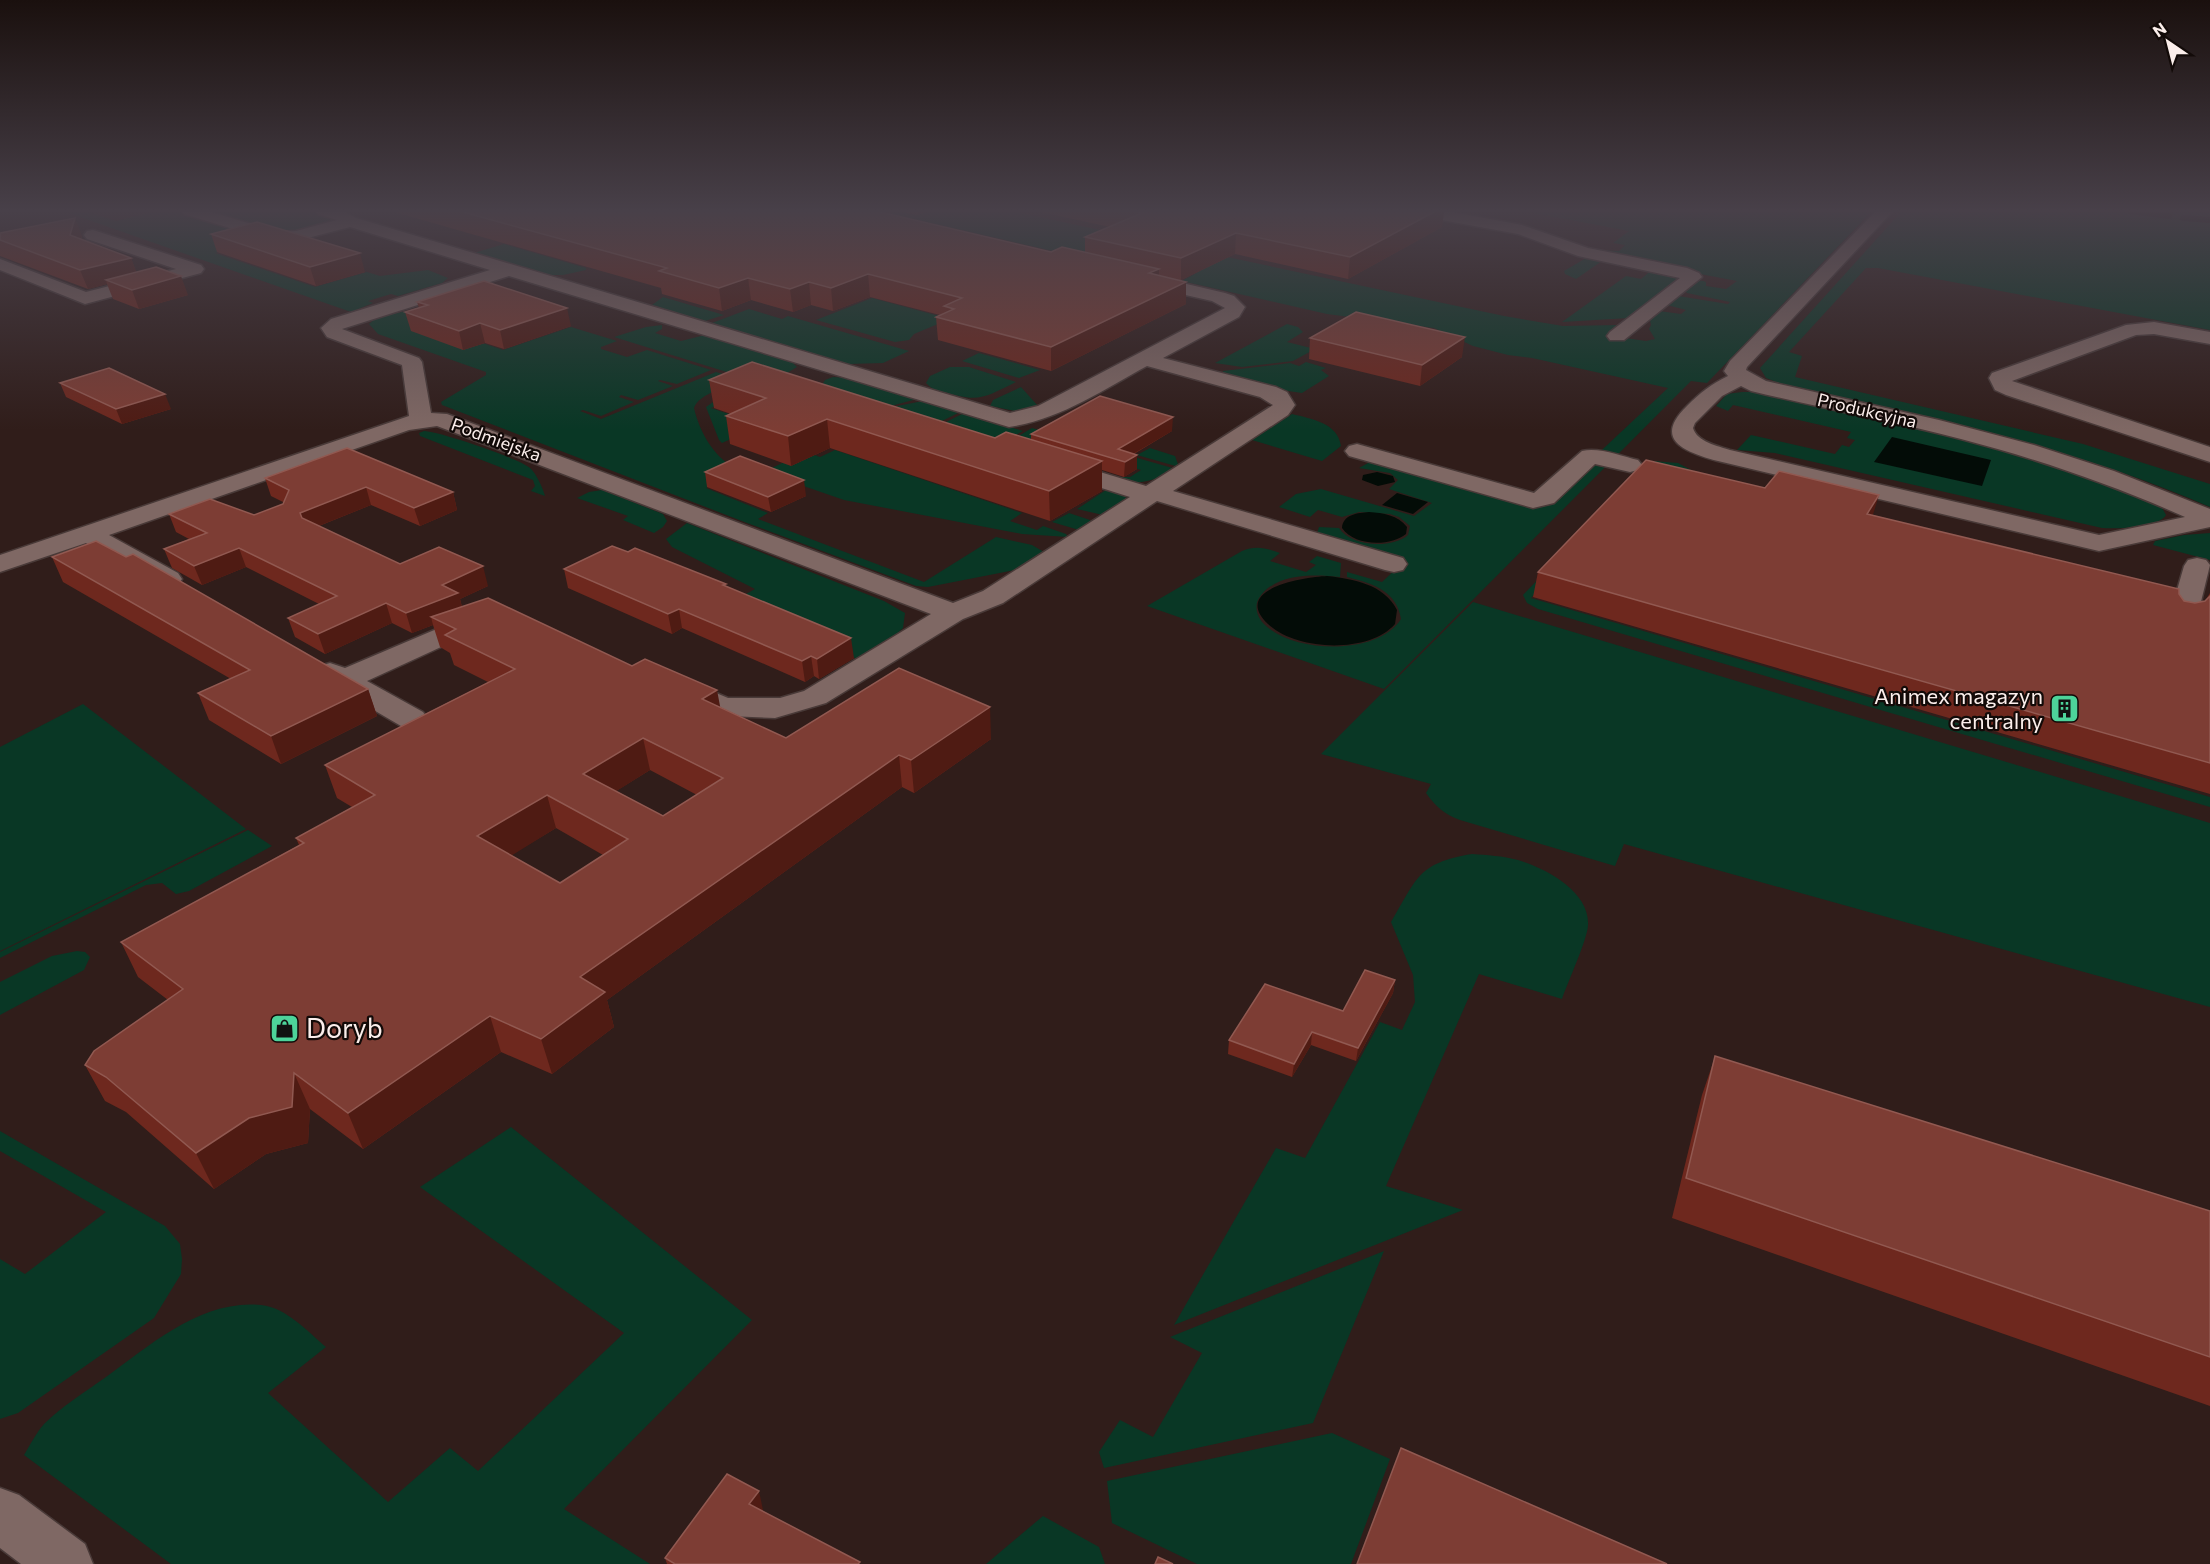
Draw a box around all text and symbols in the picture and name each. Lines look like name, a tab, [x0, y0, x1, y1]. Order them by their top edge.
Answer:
north arrow	[2138, 12, 2198, 72]
text: N	[2149, 18, 2169, 41]
street label: Produkcyjna	[1815, 388, 1919, 432]
street label: Podmiejska	[448, 413, 544, 465]
place label: Animex magazyn centralny	[1874, 682, 2043, 734]
building icon: Animex magazyn centralny	[2048, 693, 2080, 725]
place label: Doryb	[306, 1011, 383, 1044]
shop icon: Doryb	[269, 1013, 301, 1045]

